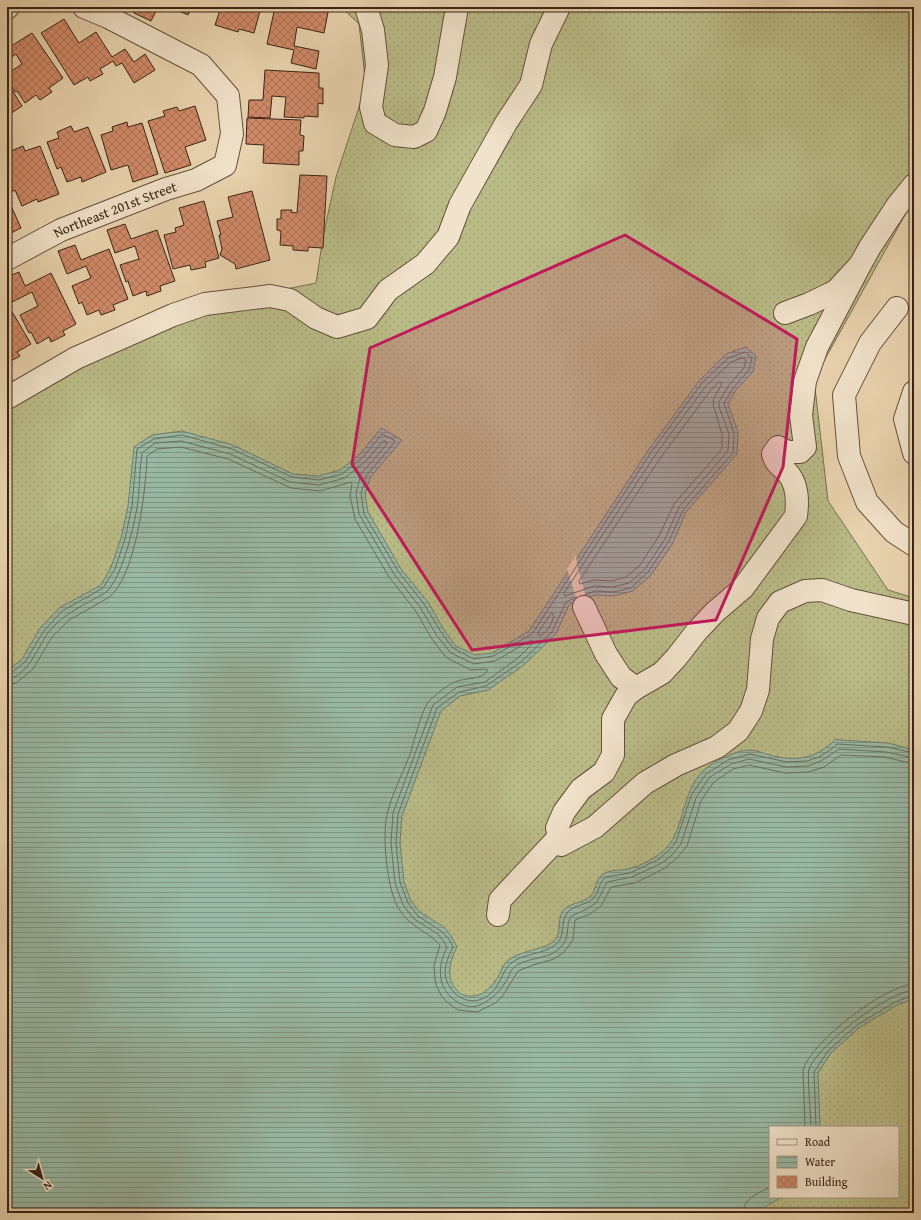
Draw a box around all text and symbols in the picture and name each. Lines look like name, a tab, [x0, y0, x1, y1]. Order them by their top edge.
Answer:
street label: Northeast 201st Street	[49, 176, 179, 243]
legend	[769, 1126, 899, 1198]
text: Road	[805, 1133, 831, 1150]
text: Water	[805, 1153, 835, 1170]
north arrow	[22, 1158, 62, 1198]
text: Building	[805, 1173, 848, 1190]
text: N	[40, 1177, 56, 1195]

